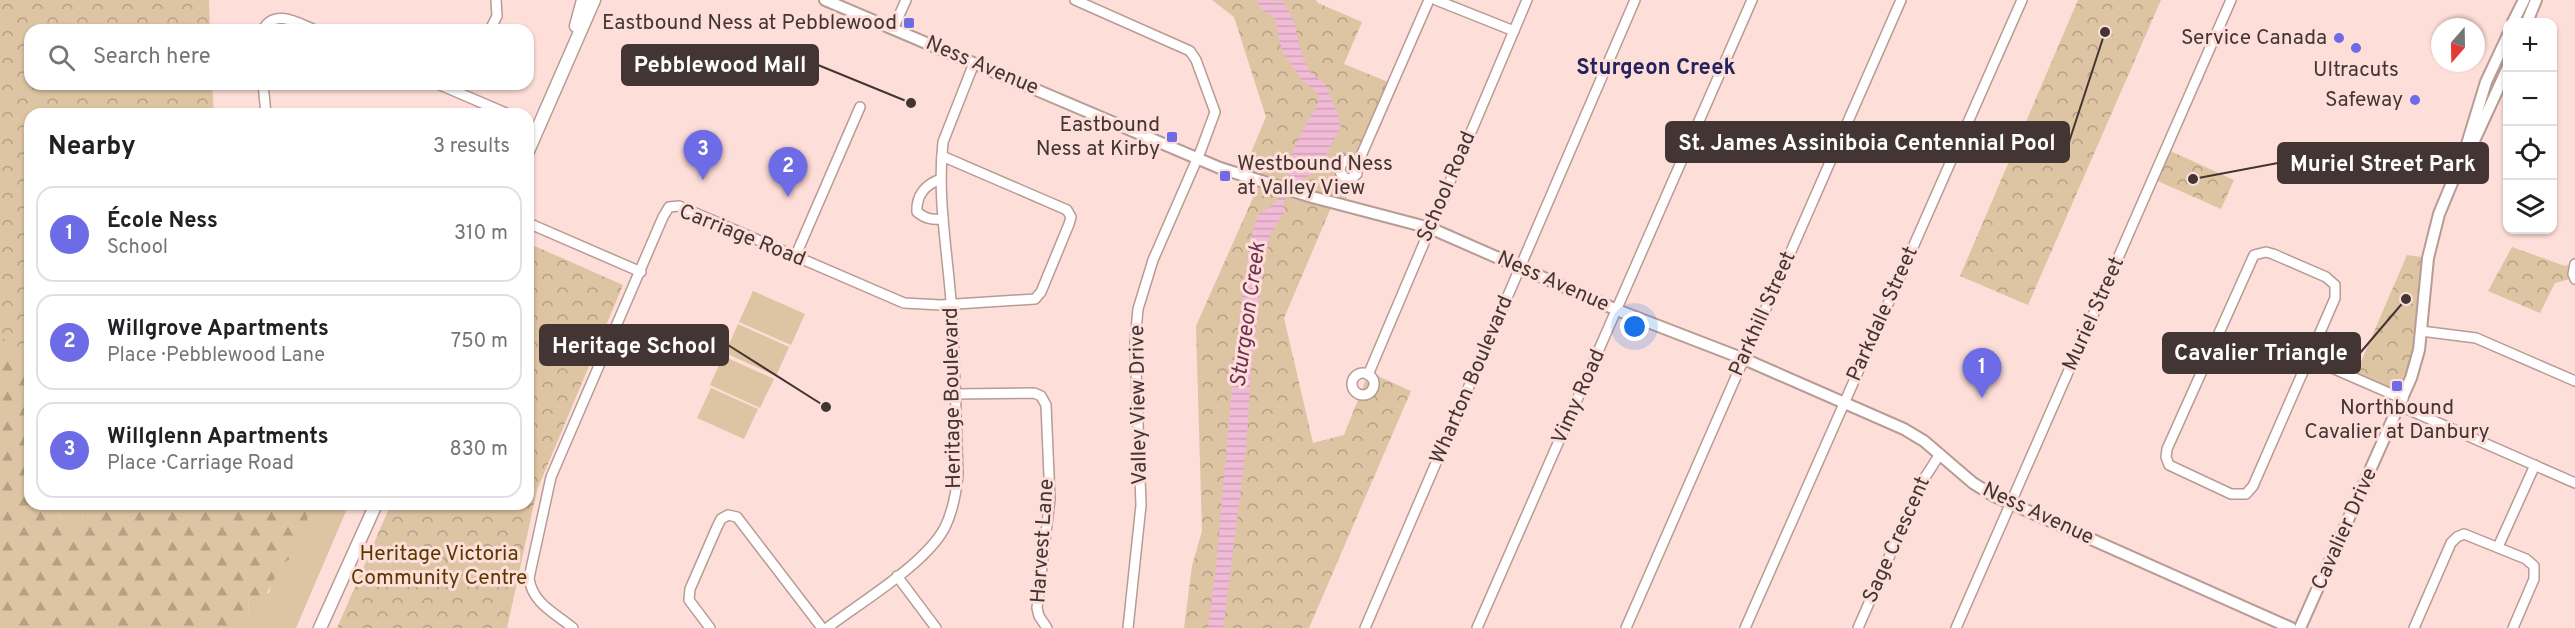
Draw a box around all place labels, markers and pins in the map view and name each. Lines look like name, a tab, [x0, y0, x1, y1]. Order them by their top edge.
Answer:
place label: Eastbound Ness at Pebblewood	[602, 10, 897, 37]
marker: Eastbound Ness at Pebblewood	[902, 16, 916, 30]
place label: Service Canada	[2181, 25, 2327, 52]
marker: Service Canada	[2332, 31, 2346, 45]
marker: Ultracuts	[2349, 41, 2363, 55]
callout: Pebblewood Mall	[622, 45, 818, 85]
place label: Ultracuts	[2313, 57, 2399, 84]
place label: Safeway	[2325, 87, 2403, 114]
marker: Safeway	[2408, 93, 2422, 107]
place label: Eastbound Ness at Kirby	[1036, 112, 1160, 163]
callout: St. James Assiniboia Centennial Pool	[1666, 122, 2069, 162]
pin: 3	[684, 130, 722, 180]
marker: Eastbound Ness at Kirby	[1165, 130, 1179, 144]
callout: Muriel Street Park	[2278, 143, 2488, 183]
pin: 2	[768, 148, 808, 197]
place label: Westbound Ness at Valley View	[1237, 151, 1393, 202]
marker: Westbound Ness at Valley View	[1218, 169, 1232, 183]
callout: Heritage School	[540, 325, 728, 365]
callout: Cavalier Triangle	[2163, 333, 2360, 373]
pin: 1	[1962, 348, 2002, 398]
marker: Northbound Cavalier at Danbury	[2390, 379, 2404, 393]
place label: Northbound Cavalier at Danbury	[2304, 395, 2490, 446]

